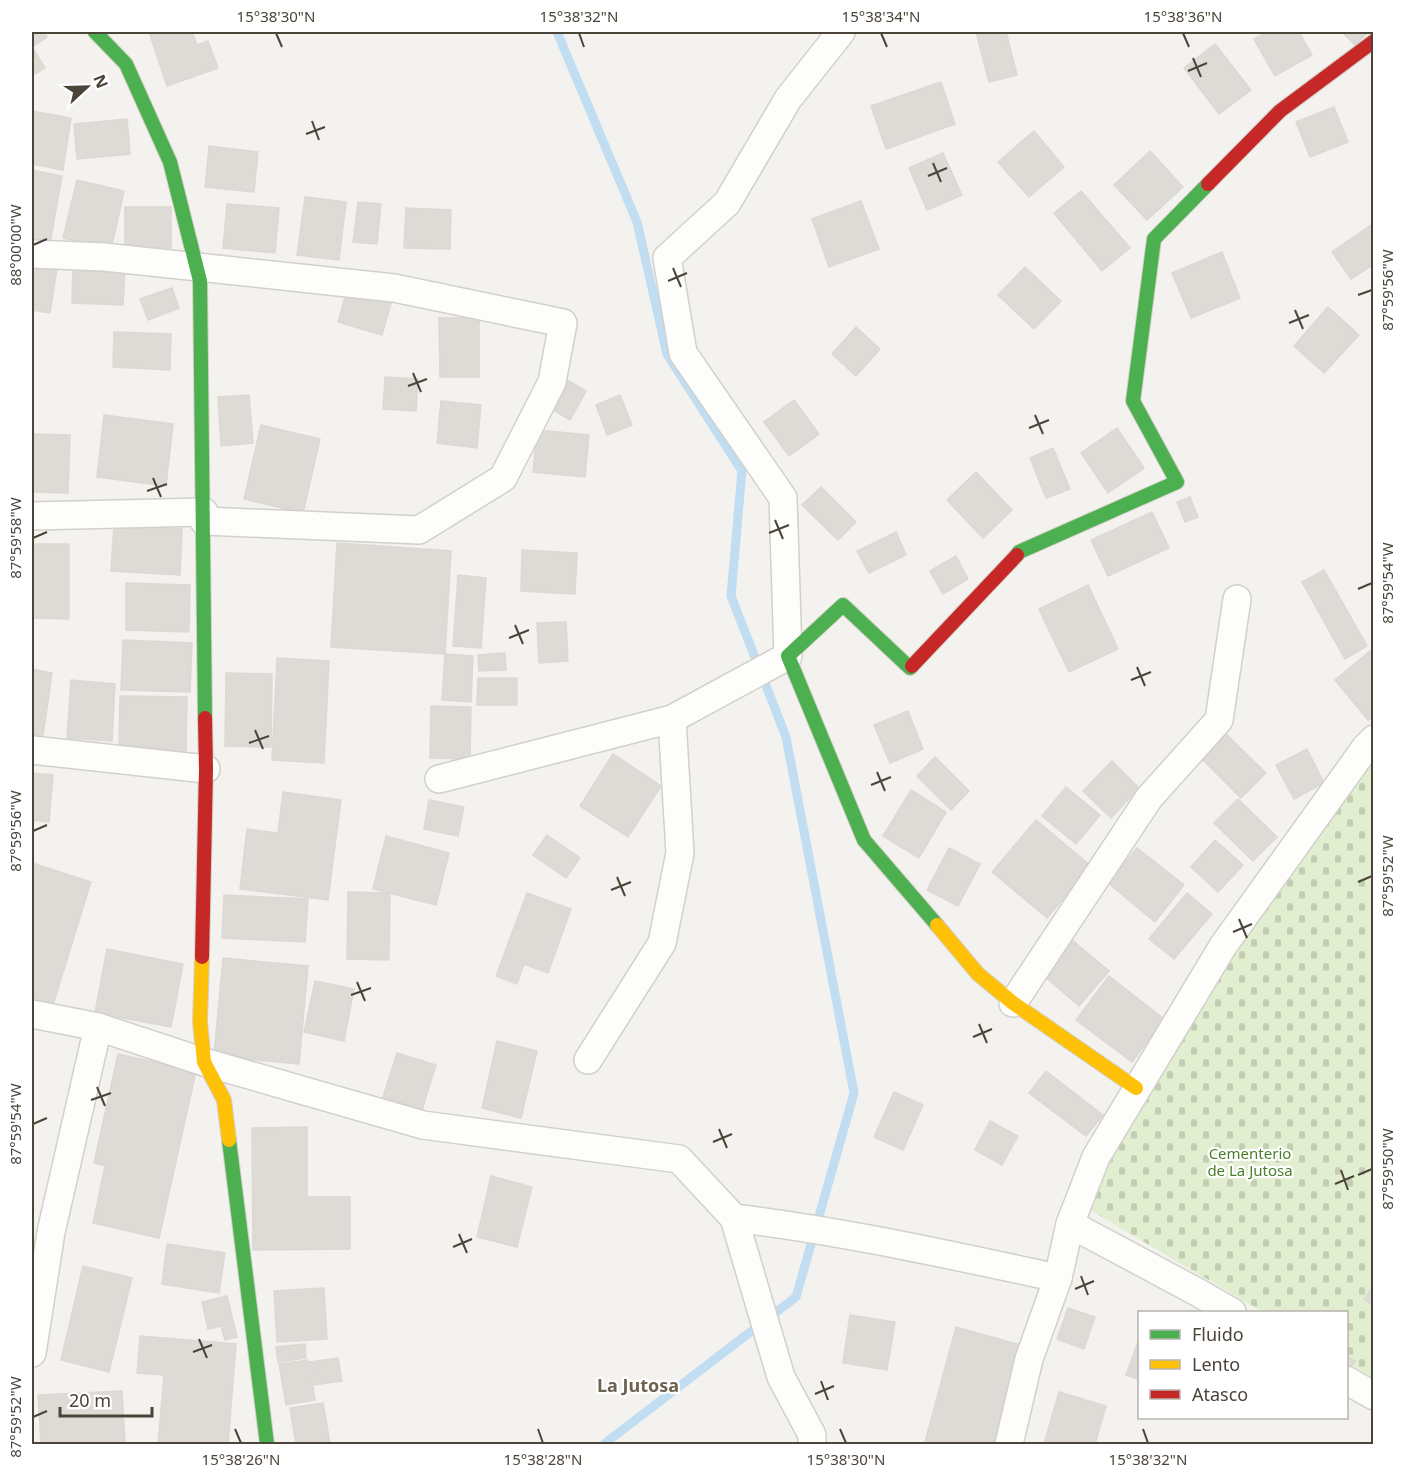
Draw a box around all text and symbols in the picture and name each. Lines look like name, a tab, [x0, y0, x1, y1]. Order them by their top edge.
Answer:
text: 15°38'30"N	[237, 6, 315, 26]
text: 15°38'32"N	[540, 6, 618, 26]
text: 15°38'34"N	[842, 6, 920, 26]
text: 15°38'36"N	[1144, 6, 1222, 26]
north arrow	[57, 57, 117, 117]
text: N	[88, 71, 114, 92]
text: 88°00'00"W	[5, 204, 25, 286]
text: 87°59'56"W	[1377, 249, 1397, 331]
text: 87°59'58"W	[5, 497, 25, 579]
text: 87°59'54"W	[1377, 542, 1397, 624]
text: 87°59'56"W	[5, 790, 25, 872]
text: 87°59'52"W	[1377, 835, 1397, 917]
text: 87°59'54"W	[5, 1083, 25, 1165]
text: 87°59'50"W	[1377, 1128, 1397, 1210]
park label: Cementerio de La Jutosa	[1207, 1143, 1293, 1180]
legend	[1138, 1311, 1348, 1419]
text: Fluido	[1192, 1322, 1244, 1346]
text: Lento	[1192, 1352, 1240, 1376]
district label: La Jutosa	[597, 1373, 679, 1397]
text: 87°59'52"W	[5, 1376, 25, 1458]
scale bar	[60, 1380, 152, 1418]
text: Atasco	[1192, 1382, 1248, 1406]
text: 20 m	[69, 1388, 111, 1412]
text: 15°38'26"N	[202, 1449, 280, 1469]
text: 15°38'28"N	[504, 1449, 582, 1469]
text: 15°38'30"N	[807, 1449, 885, 1469]
text: 15°38'32"N	[1109, 1449, 1187, 1469]

